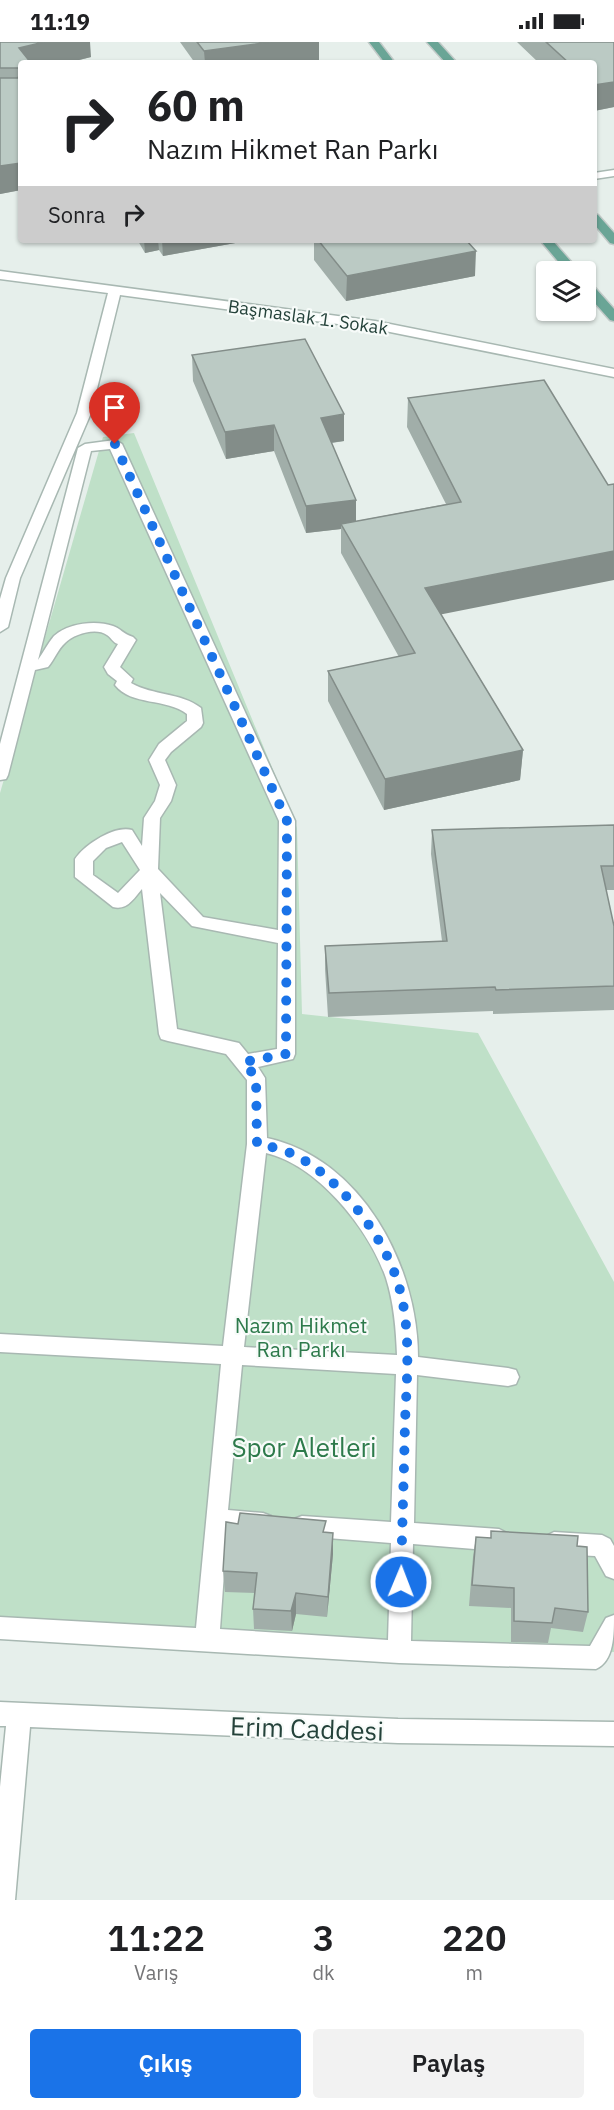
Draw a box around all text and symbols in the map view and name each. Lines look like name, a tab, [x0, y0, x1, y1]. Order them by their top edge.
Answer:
text: 11:19	[30, 7, 90, 36]
text: 60 m	[147, 78, 245, 133]
icon: right	[48, 84, 126, 162]
text: Nazım Hikmet Ran Parkı	[147, 131, 439, 166]
icon: right	[117, 198, 150, 231]
text: Sonra	[48, 200, 105, 229]
map controls	[536, 261, 596, 321]
button: layers	[536, 261, 596, 321]
street label: Başmaslak 1. Sokak	[226, 294, 390, 340]
pin	[89, 382, 140, 444]
icon: arrive	[98, 391, 131, 424]
park label: Nazım Hikmet Ran Parkı	[235, 1311, 367, 1363]
park label: Spor Aletleri	[232, 1430, 376, 1464]
position arrow	[369, 1550, 433, 1614]
street label: Erim Caddesi	[230, 1708, 384, 1748]
text: 11:22	[107, 1914, 205, 1961]
text: 3	[313, 1914, 334, 1961]
text: 220	[442, 1914, 507, 1961]
text: Varış	[134, 1959, 178, 1986]
text: dk	[312, 1959, 335, 1986]
text: m	[466, 1959, 483, 1986]
button: Çıkış	[30, 2029, 301, 2098]
button: Paylaş	[313, 2029, 584, 2098]

